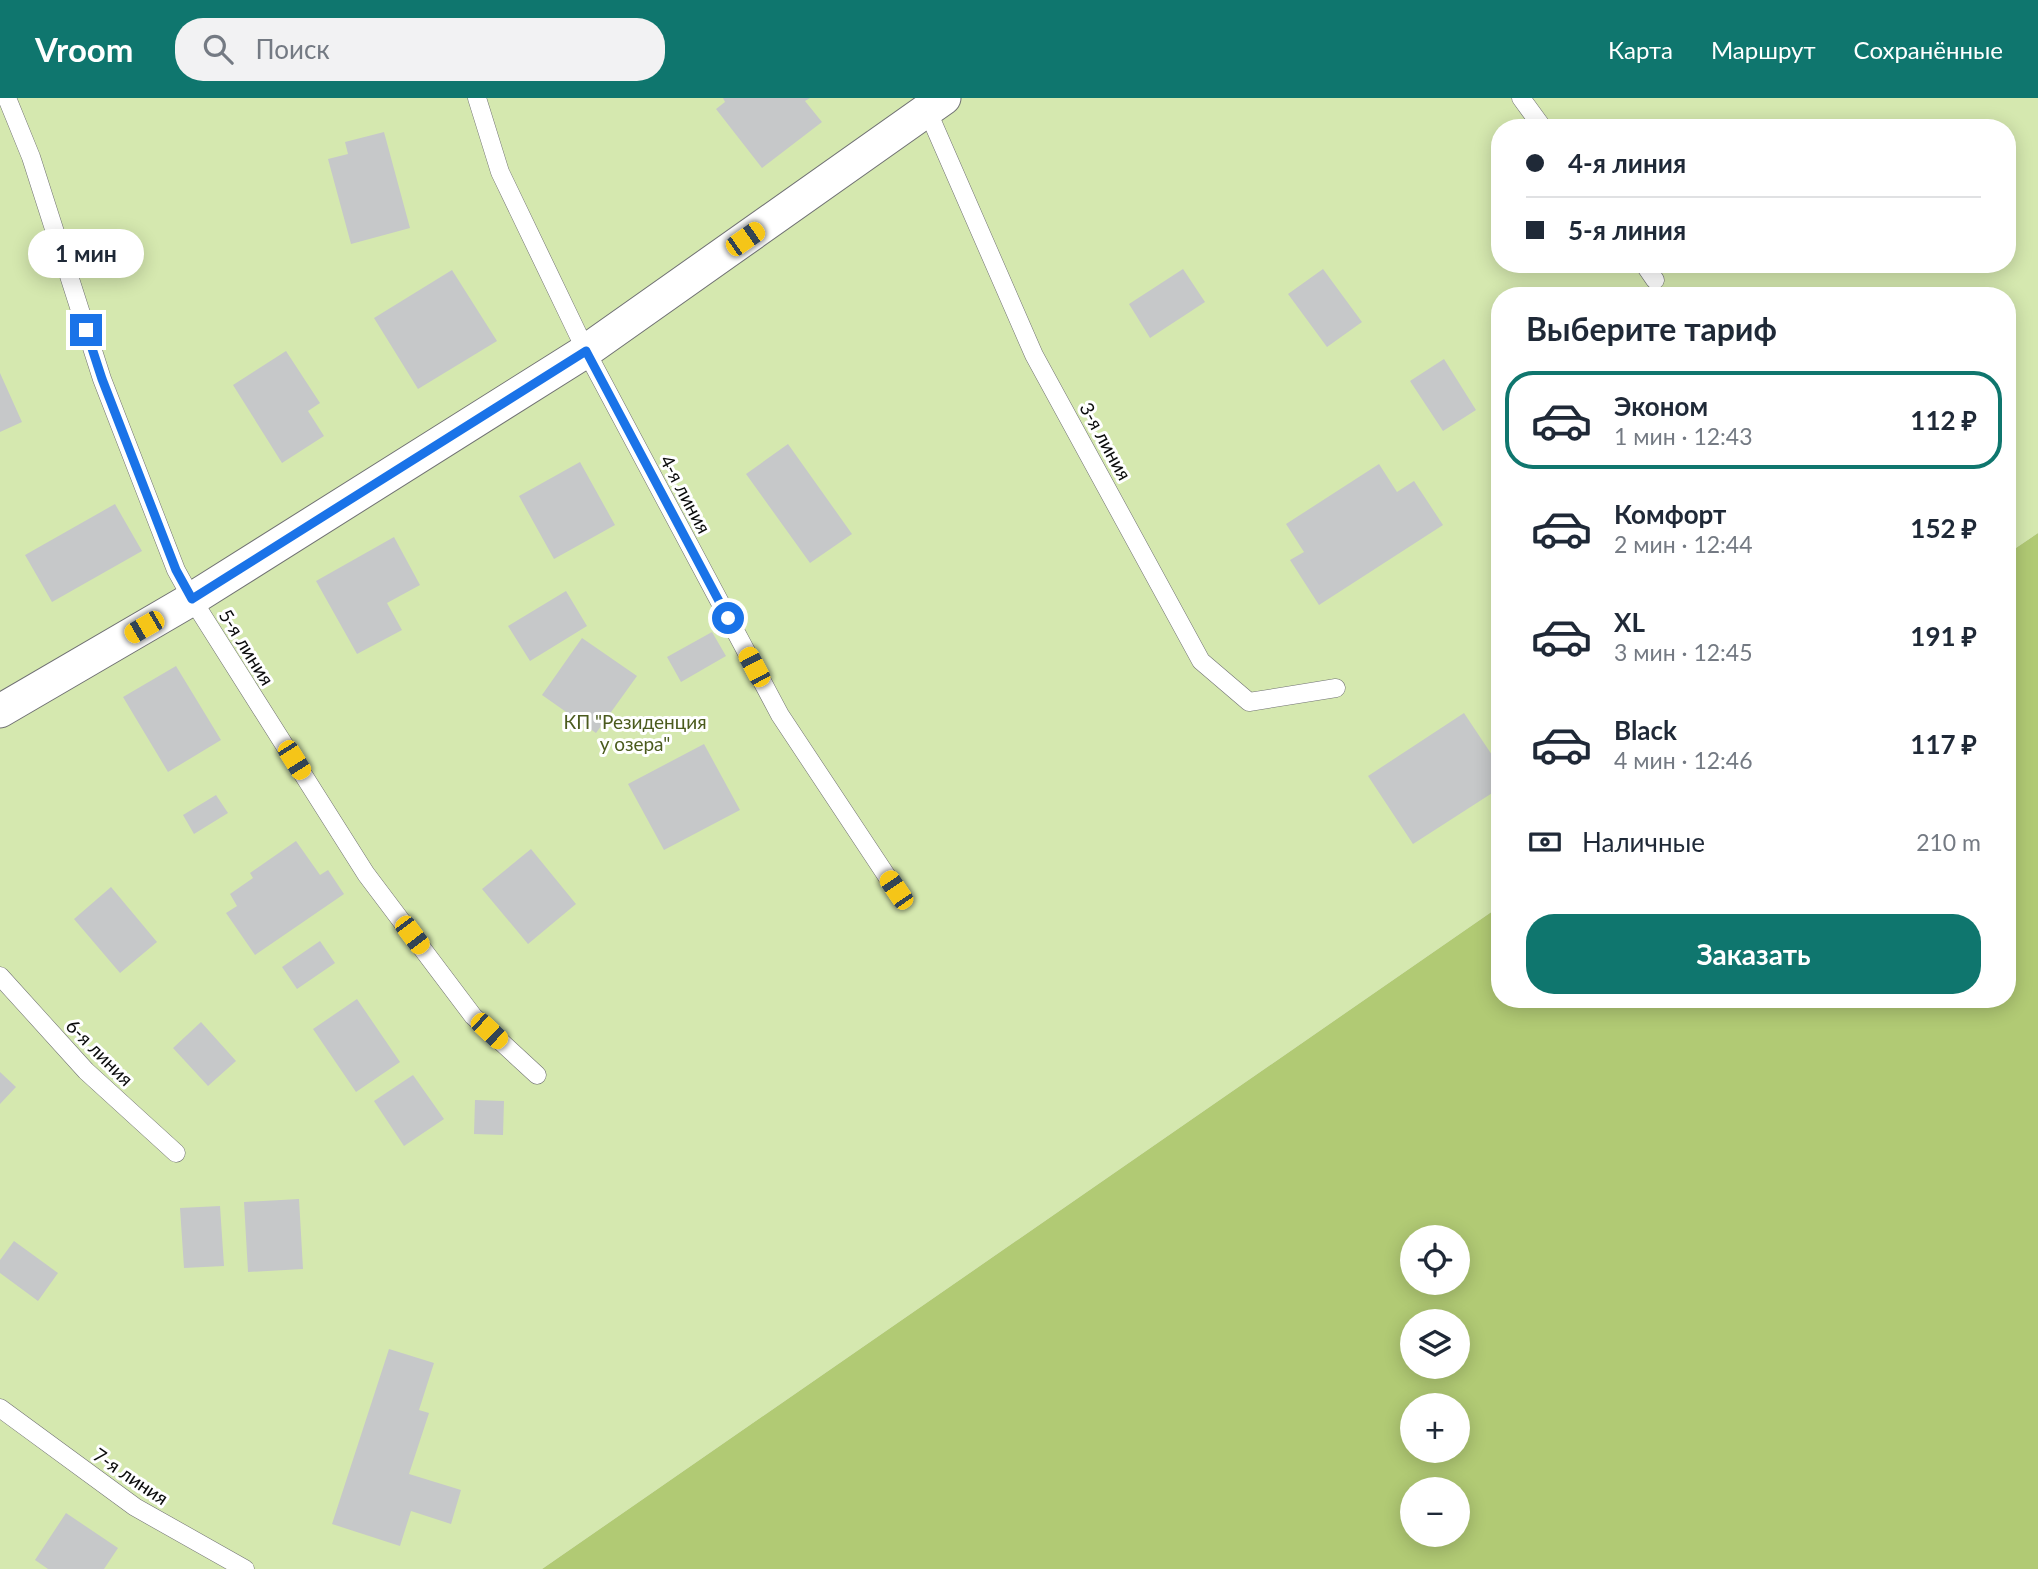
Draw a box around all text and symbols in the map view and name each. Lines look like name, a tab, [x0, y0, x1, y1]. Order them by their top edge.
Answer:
search box	[175, 18, 665, 81]
text: Vroom	[35, 29, 133, 69]
icon: search	[199, 30, 237, 68]
text: Поиск	[255, 33, 330, 65]
text: Карта	[1608, 35, 1673, 64]
text: Маршрут	[1711, 35, 1816, 64]
text: Сохранённые	[1854, 35, 2003, 64]
text: 4-я линия	[1568, 147, 1686, 179]
text: 5-я линия	[1568, 214, 1686, 246]
car	[722, 218, 769, 260]
callout: 1 мин	[28, 229, 144, 278]
text: 1 мин	[55, 239, 117, 267]
text: Выберите тариф	[1526, 309, 1777, 348]
route end	[70, 314, 102, 346]
icon: car	[1530, 389, 1593, 452]
text: Эконом	[1614, 390, 1708, 422]
street label: 3-я линия	[1075, 398, 1137, 484]
text: 112 ₽	[1910, 404, 1977, 436]
text: 1 мин · 12:43	[1614, 422, 1753, 450]
street label: 4-я линия	[656, 451, 716, 537]
icon: car	[1530, 497, 1593, 560]
text: Комфорт	[1614, 498, 1726, 530]
text: 152 ₽	[1910, 512, 1977, 544]
text: 2 мин · 12:44	[1614, 530, 1753, 558]
route start	[712, 602, 744, 634]
street label: 5-я линия	[215, 605, 279, 689]
icon: car	[1530, 605, 1593, 668]
text: XL	[1614, 606, 1645, 638]
car	[121, 607, 168, 647]
text: 191 ₽	[1910, 620, 1977, 652]
text: 3 мин · 12:45	[1614, 638, 1753, 666]
car	[735, 644, 774, 690]
park label: КП "Резиденция у озера"	[563, 710, 707, 755]
icon: car	[1530, 713, 1593, 776]
text: Black	[1614, 714, 1677, 746]
text: 117 ₽	[1910, 728, 1977, 760]
car	[274, 737, 315, 783]
text: 4 мин · 12:46	[1614, 746, 1753, 774]
icon: cash	[1526, 823, 1564, 861]
text: Наличные	[1582, 826, 1705, 858]
text: 210 m	[1916, 828, 1981, 856]
car	[876, 867, 917, 913]
car	[391, 912, 434, 958]
button: Заказать	[1526, 914, 1981, 994]
car	[467, 1009, 512, 1053]
street label: 6-я линия	[62, 1014, 138, 1090]
map controls	[1400, 1225, 1470, 1547]
button: locate	[1400, 1225, 1470, 1295]
button: layers	[1400, 1309, 1470, 1379]
button: +	[1400, 1393, 1470, 1463]
street label: 7-я линия	[89, 1443, 173, 1509]
button: −	[1400, 1477, 1470, 1547]

